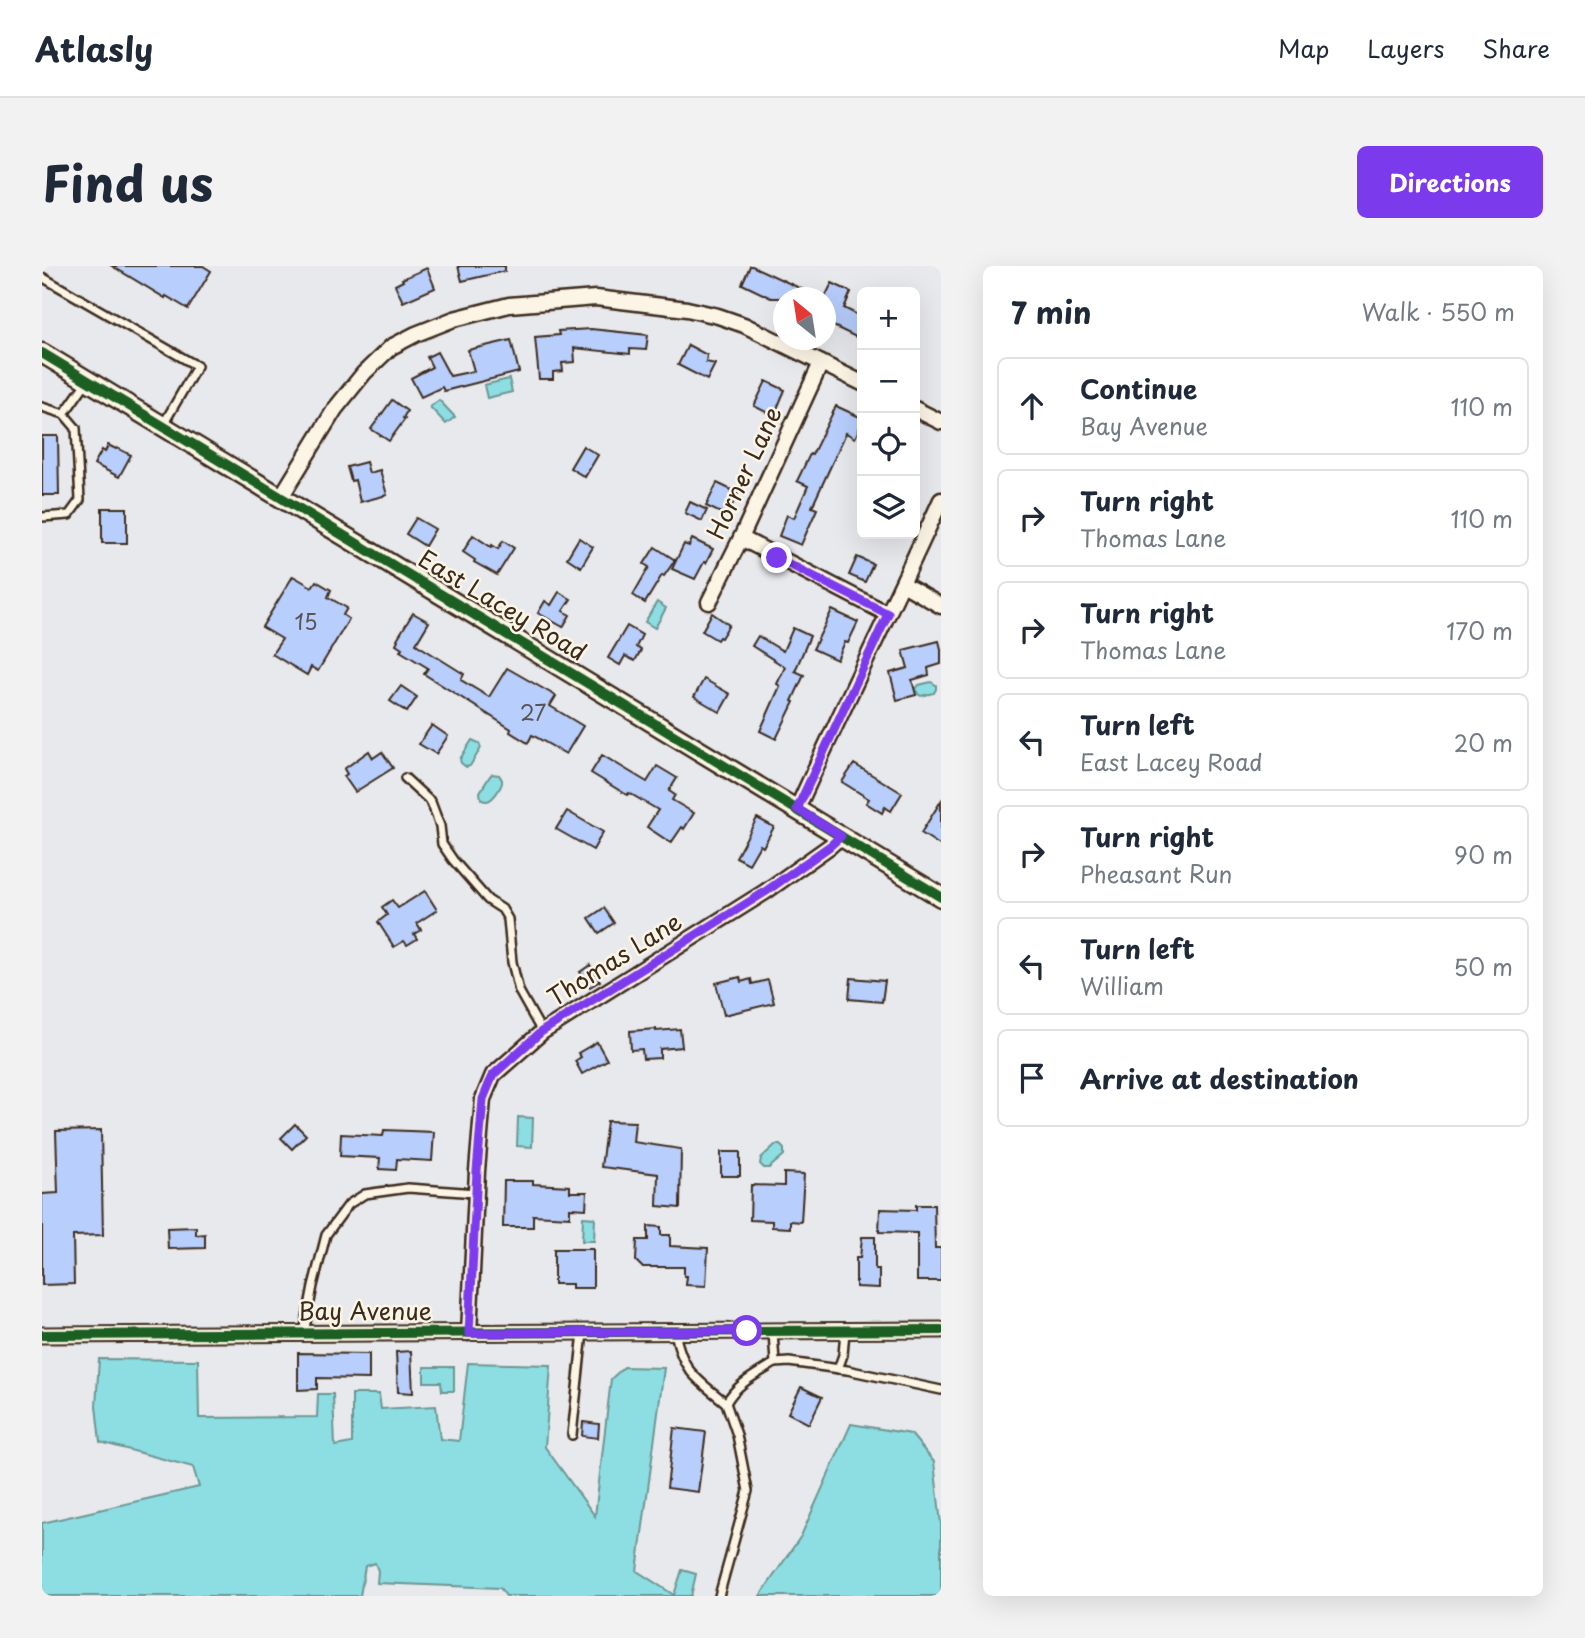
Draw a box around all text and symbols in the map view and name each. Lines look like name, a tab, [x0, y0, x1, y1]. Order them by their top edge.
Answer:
text: Atlasly	[35, 23, 153, 73]
text: Map	[1278, 30, 1329, 66]
text: Layers	[1367, 30, 1444, 66]
text: Share	[1482, 30, 1550, 66]
text: Find us	[42, 145, 213, 219]
button: Directions	[1357, 146, 1543, 218]
north arrow	[773, 287, 836, 350]
map controls	[857, 287, 920, 539]
button: +	[857, 287, 920, 350]
text: 7 min	[1011, 289, 1092, 334]
text: Walk · 550 m	[1362, 294, 1515, 329]
button: −	[857, 350, 920, 413]
text: Continue	[1080, 369, 1197, 408]
icon: ahead	[1013, 387, 1051, 425]
text: 110 m	[1451, 389, 1513, 424]
street label: Horner Lane	[697, 400, 790, 545]
text: Bay Avenue	[1080, 408, 1208, 443]
button: locate	[857, 413, 920, 476]
button: layers	[857, 476, 920, 539]
text: Turn right	[1080, 481, 1214, 520]
icon: right	[1013, 499, 1051, 537]
text: 110 m	[1451, 501, 1513, 536]
text: Thomas Lane	[1080, 520, 1226, 555]
street label: East Lacey Road	[412, 540, 594, 669]
route end	[761, 542, 792, 573]
text: Turn right	[1080, 593, 1214, 632]
house number: 15	[295, 605, 317, 637]
icon: right	[1013, 611, 1051, 649]
text: 170 m	[1446, 613, 1513, 648]
text: Thomas Lane	[1080, 632, 1226, 667]
house number: 27	[520, 696, 546, 728]
text: Turn left	[1080, 705, 1195, 744]
icon: left	[1013, 723, 1051, 761]
text: 20 m	[1454, 725, 1513, 760]
text: East Lacey Road	[1080, 744, 1263, 779]
text: Turn right	[1080, 817, 1214, 856]
icon: right	[1013, 835, 1051, 873]
text: 90 m	[1454, 837, 1513, 872]
text: Pheasant Run	[1080, 856, 1232, 891]
street label: Thomas Lane	[540, 903, 688, 1014]
text: Turn left	[1080, 929, 1195, 968]
icon: left	[1013, 947, 1051, 985]
text: 50 m	[1453, 949, 1513, 984]
text: William	[1080, 968, 1164, 1003]
icon: arrive	[1013, 1059, 1051, 1097]
text: Arrive at destination	[1080, 1059, 1359, 1098]
street label: Bay Avenue	[298, 1292, 432, 1328]
route start	[731, 1315, 762, 1346]

